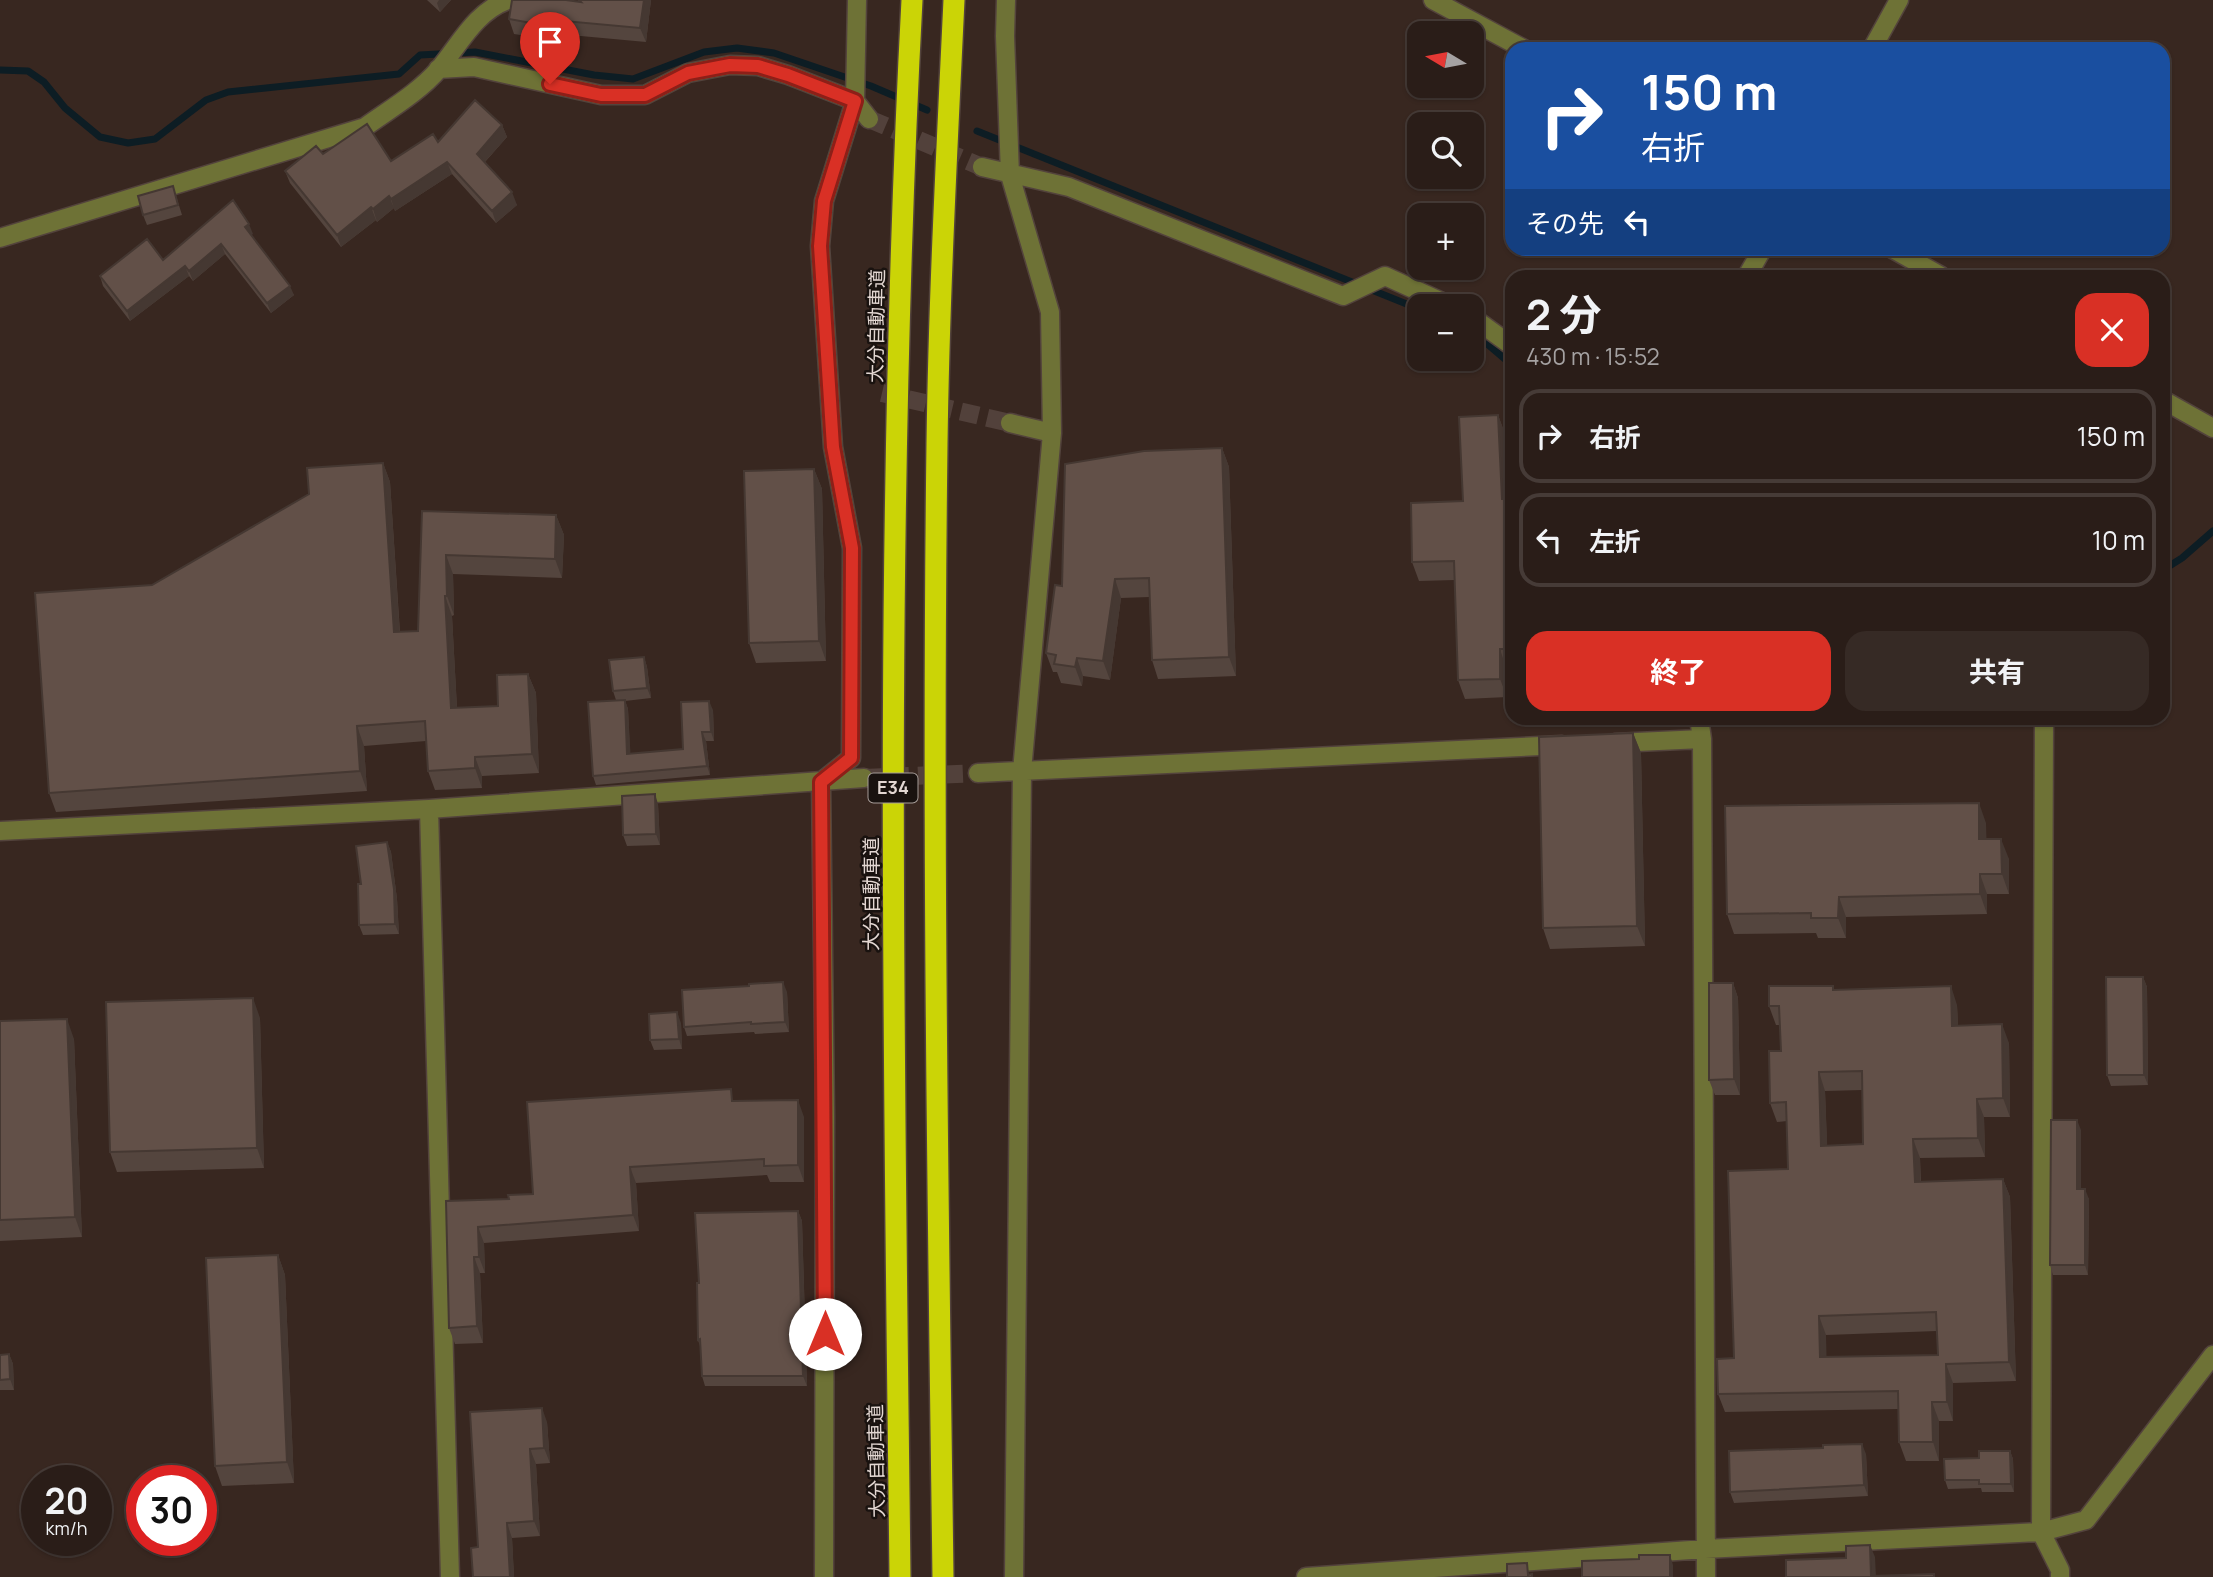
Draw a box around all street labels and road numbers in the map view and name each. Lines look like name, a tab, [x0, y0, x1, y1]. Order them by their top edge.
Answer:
street label: 大分自動車道	[862, 269, 890, 383]
road number: E34	[868, 774, 917, 802]
street label: 大分自動車道	[858, 837, 884, 951]
street label: 大分自動車道	[862, 1404, 890, 1518]

